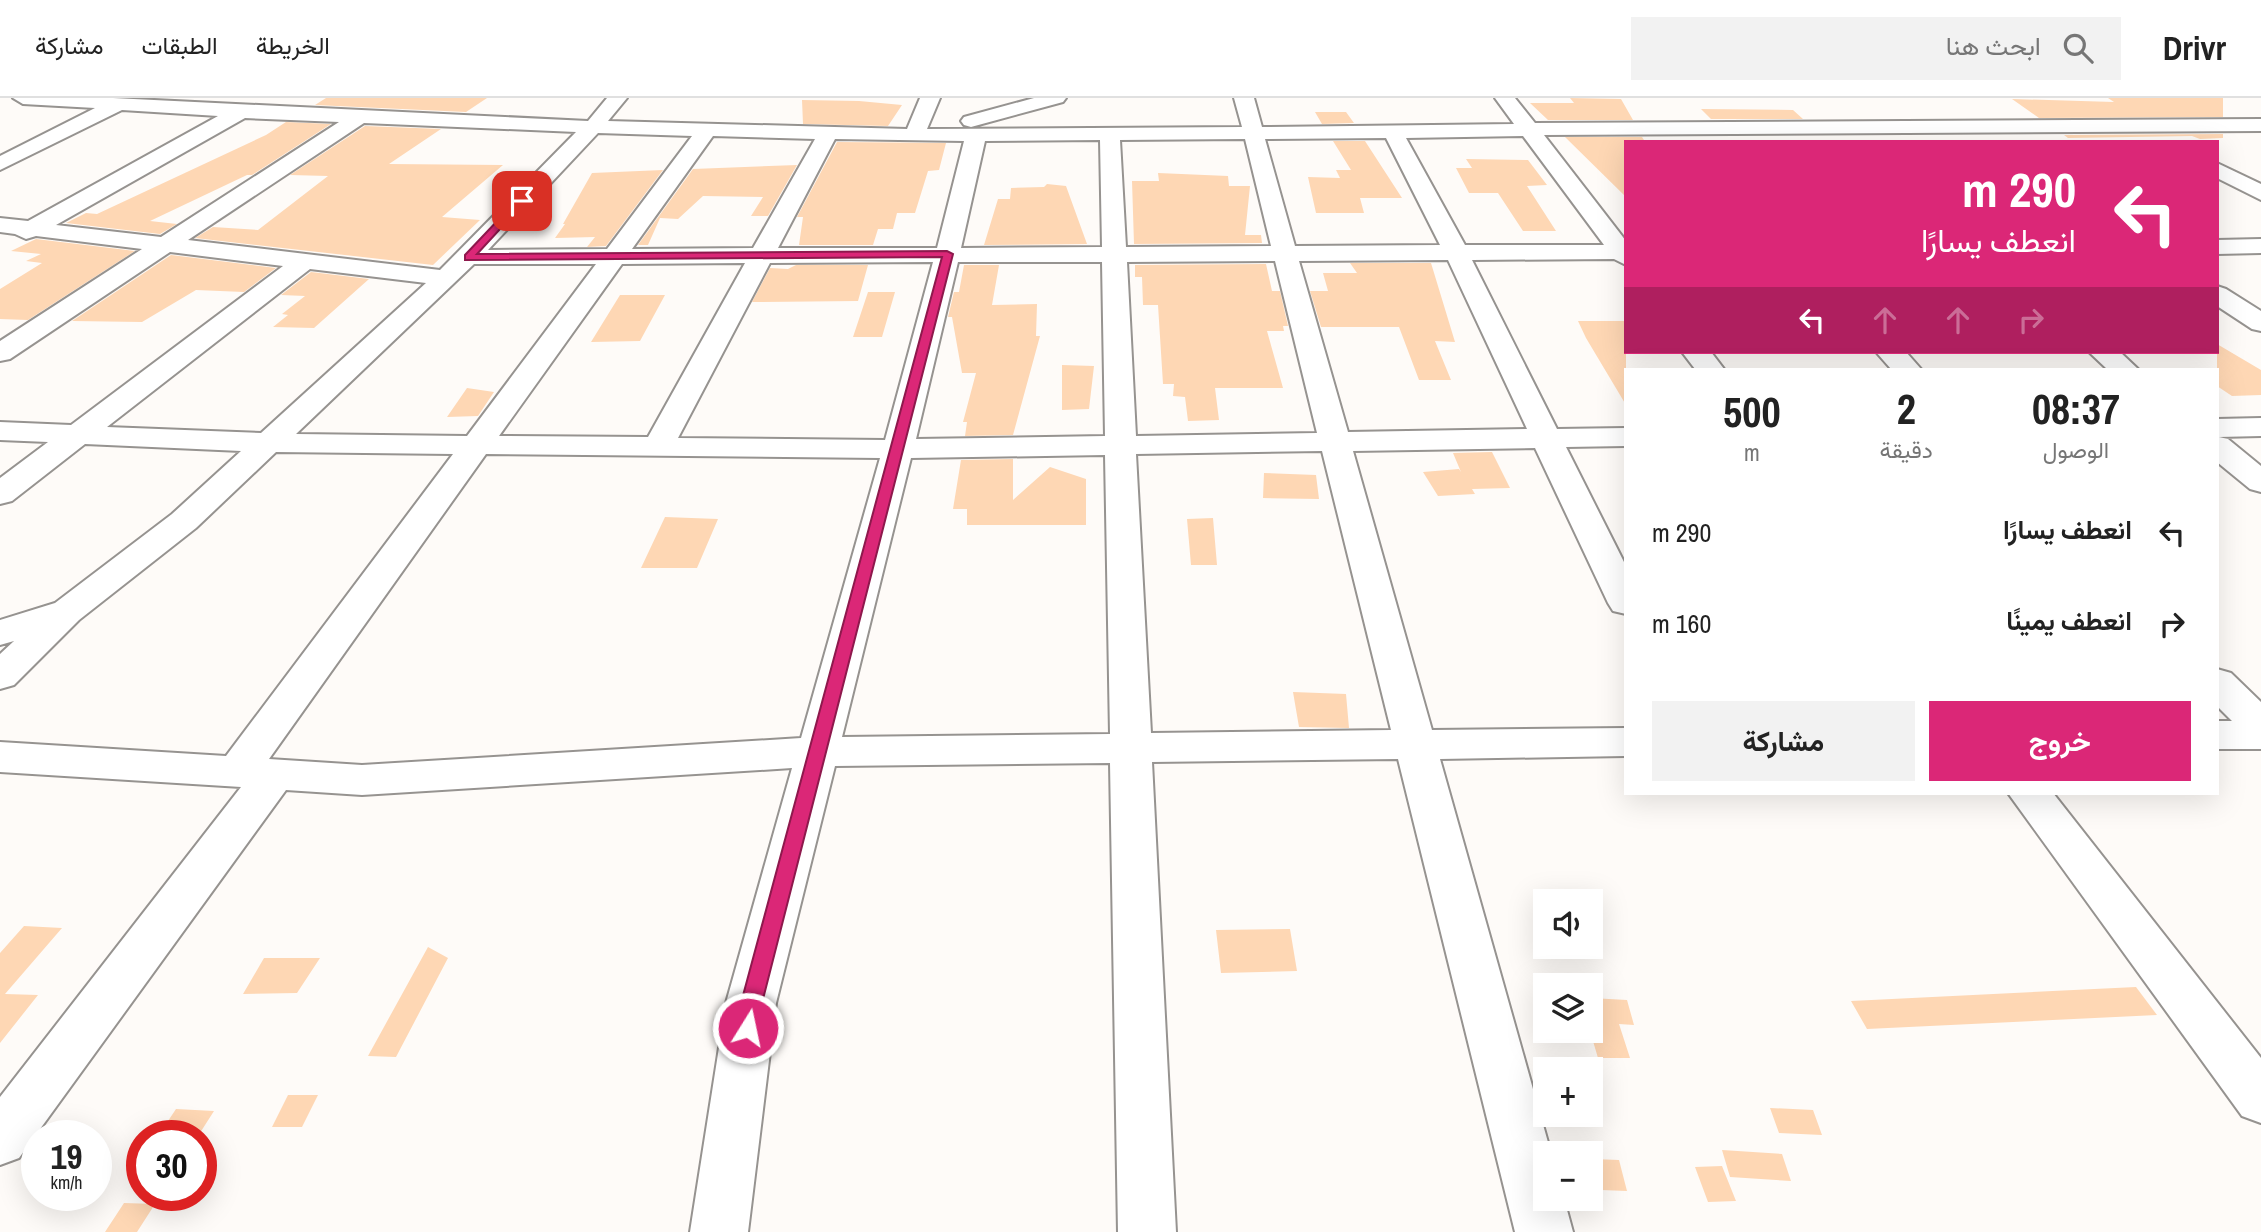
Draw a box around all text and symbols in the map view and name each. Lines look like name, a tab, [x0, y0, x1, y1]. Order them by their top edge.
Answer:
search box	[1631, 17, 2121, 80]
text: Drivr	[2163, 26, 2226, 70]
text: ابحث هنا	[1946, 28, 2041, 63]
text: مشاركة	[35, 29, 103, 61]
text: الطبقات	[141, 29, 218, 61]
text: الخريطة	[256, 29, 330, 61]
icon: search	[2059, 29, 2097, 67]
text: 290 m	[1962, 156, 2076, 222]
icon: left	[2100, 168, 2191, 259]
pin	[492, 171, 552, 231]
icon: arrive	[503, 182, 541, 220]
text: انعطف يسارًا	[1921, 219, 2076, 262]
icon: left	[1793, 301, 1831, 339]
icon: ahead	[1866, 301, 1904, 339]
icon: ahead	[1939, 301, 1977, 339]
icon: right	[2012, 301, 2050, 339]
text: 2	[1897, 381, 1916, 437]
text: 08:37	[2032, 381, 2120, 437]
text: 500	[1723, 384, 1781, 440]
text: دقيقة	[1880, 434, 1933, 465]
text: الوصول	[2043, 434, 2109, 465]
text: m	[1744, 437, 1760, 468]
text: انعطف يسارًا	[2003, 512, 2132, 547]
icon: left	[2153, 514, 2191, 552]
text: 290 m	[1652, 515, 1711, 550]
text: انعطف يمينًا	[2006, 603, 2132, 638]
icon: right	[2153, 605, 2191, 643]
text: 160 m	[1652, 606, 1711, 641]
button: مشاركة	[1652, 701, 1915, 781]
button: خروج	[1929, 701, 2191, 781]
map controls	[1533, 889, 1603, 1211]
button: sound	[1533, 889, 1603, 959]
button: layers	[1533, 973, 1603, 1043]
position arrow	[711, 991, 785, 1065]
button: +	[1533, 1057, 1603, 1127]
speed limit sign: 30	[126, 1120, 217, 1211]
text: 19	[51, 1133, 82, 1180]
button: −	[1533, 1141, 1603, 1211]
text: km/h	[51, 1170, 83, 1195]

